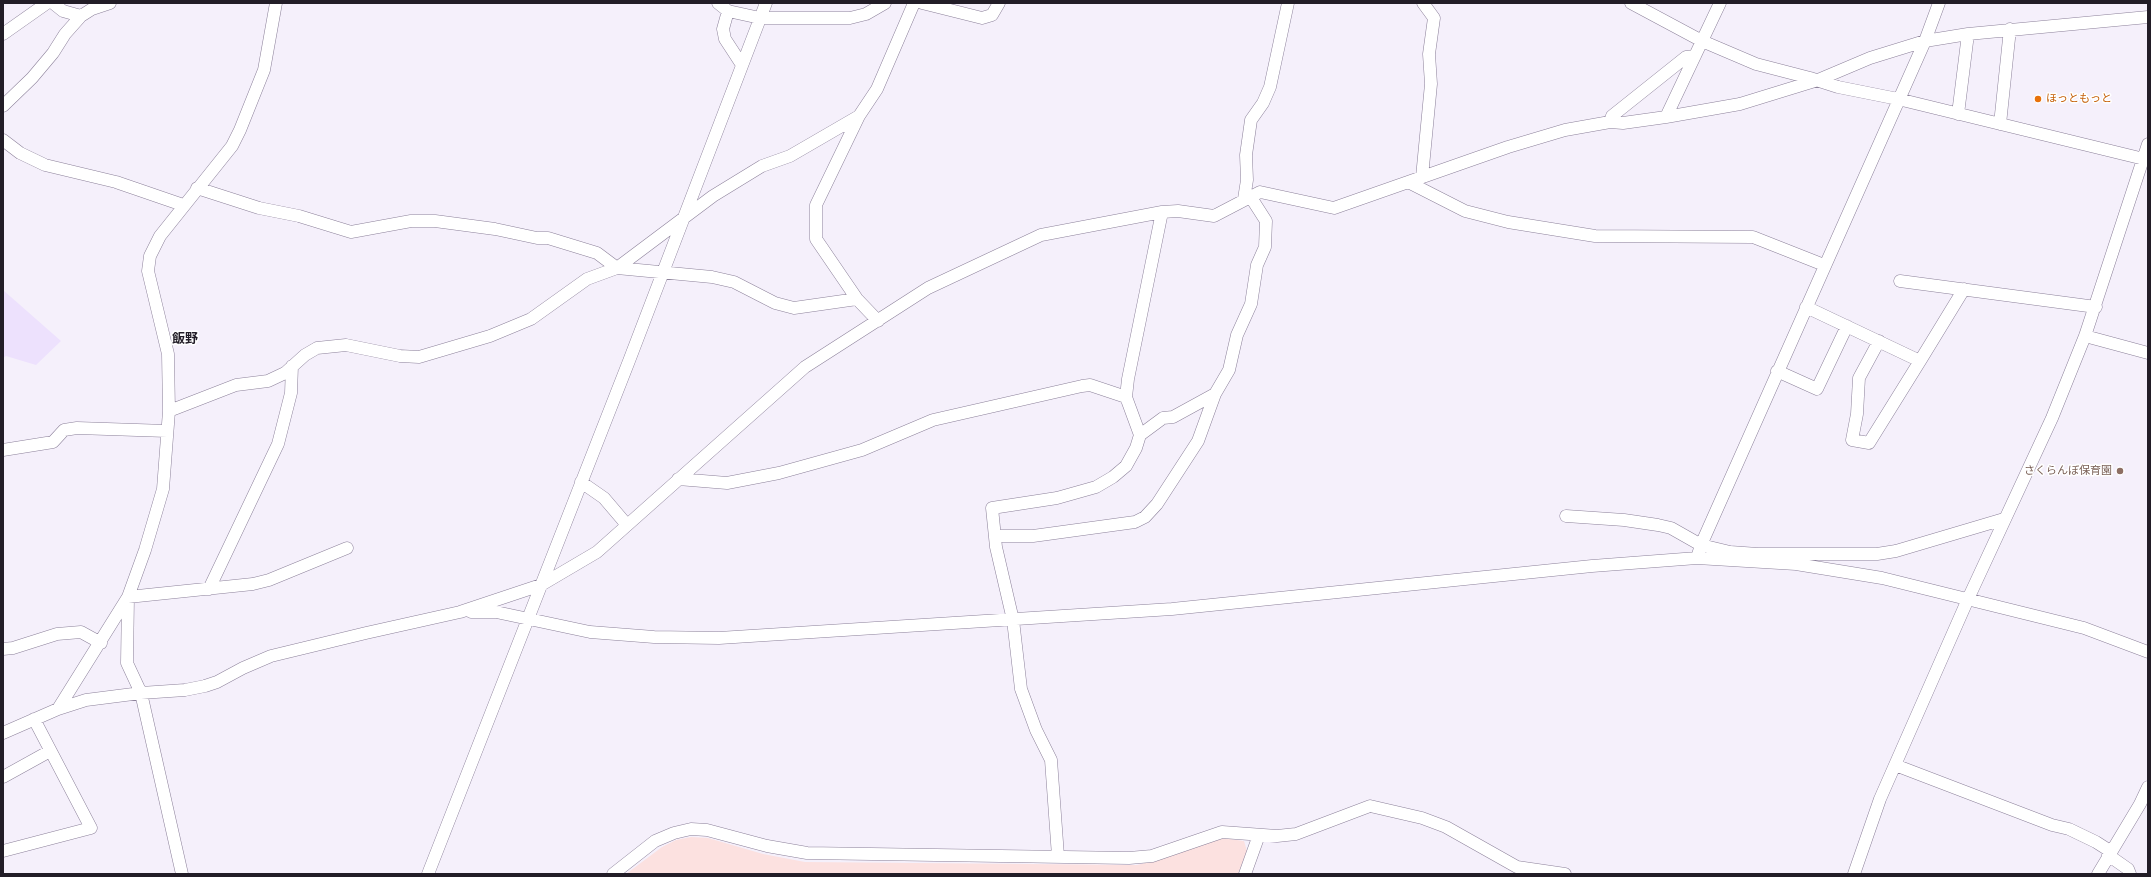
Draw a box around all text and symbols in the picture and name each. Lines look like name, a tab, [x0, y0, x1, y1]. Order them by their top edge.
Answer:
place label: ほっともっと	[2046, 92, 2112, 106]
marker: ほっともっと	[2033, 94, 2043, 104]
district label: 飯野	[172, 331, 198, 347]
place label: さくらんぼ保育園	[2024, 464, 2112, 478]
marker: さくらんぼ保育園	[2115, 466, 2125, 476]

